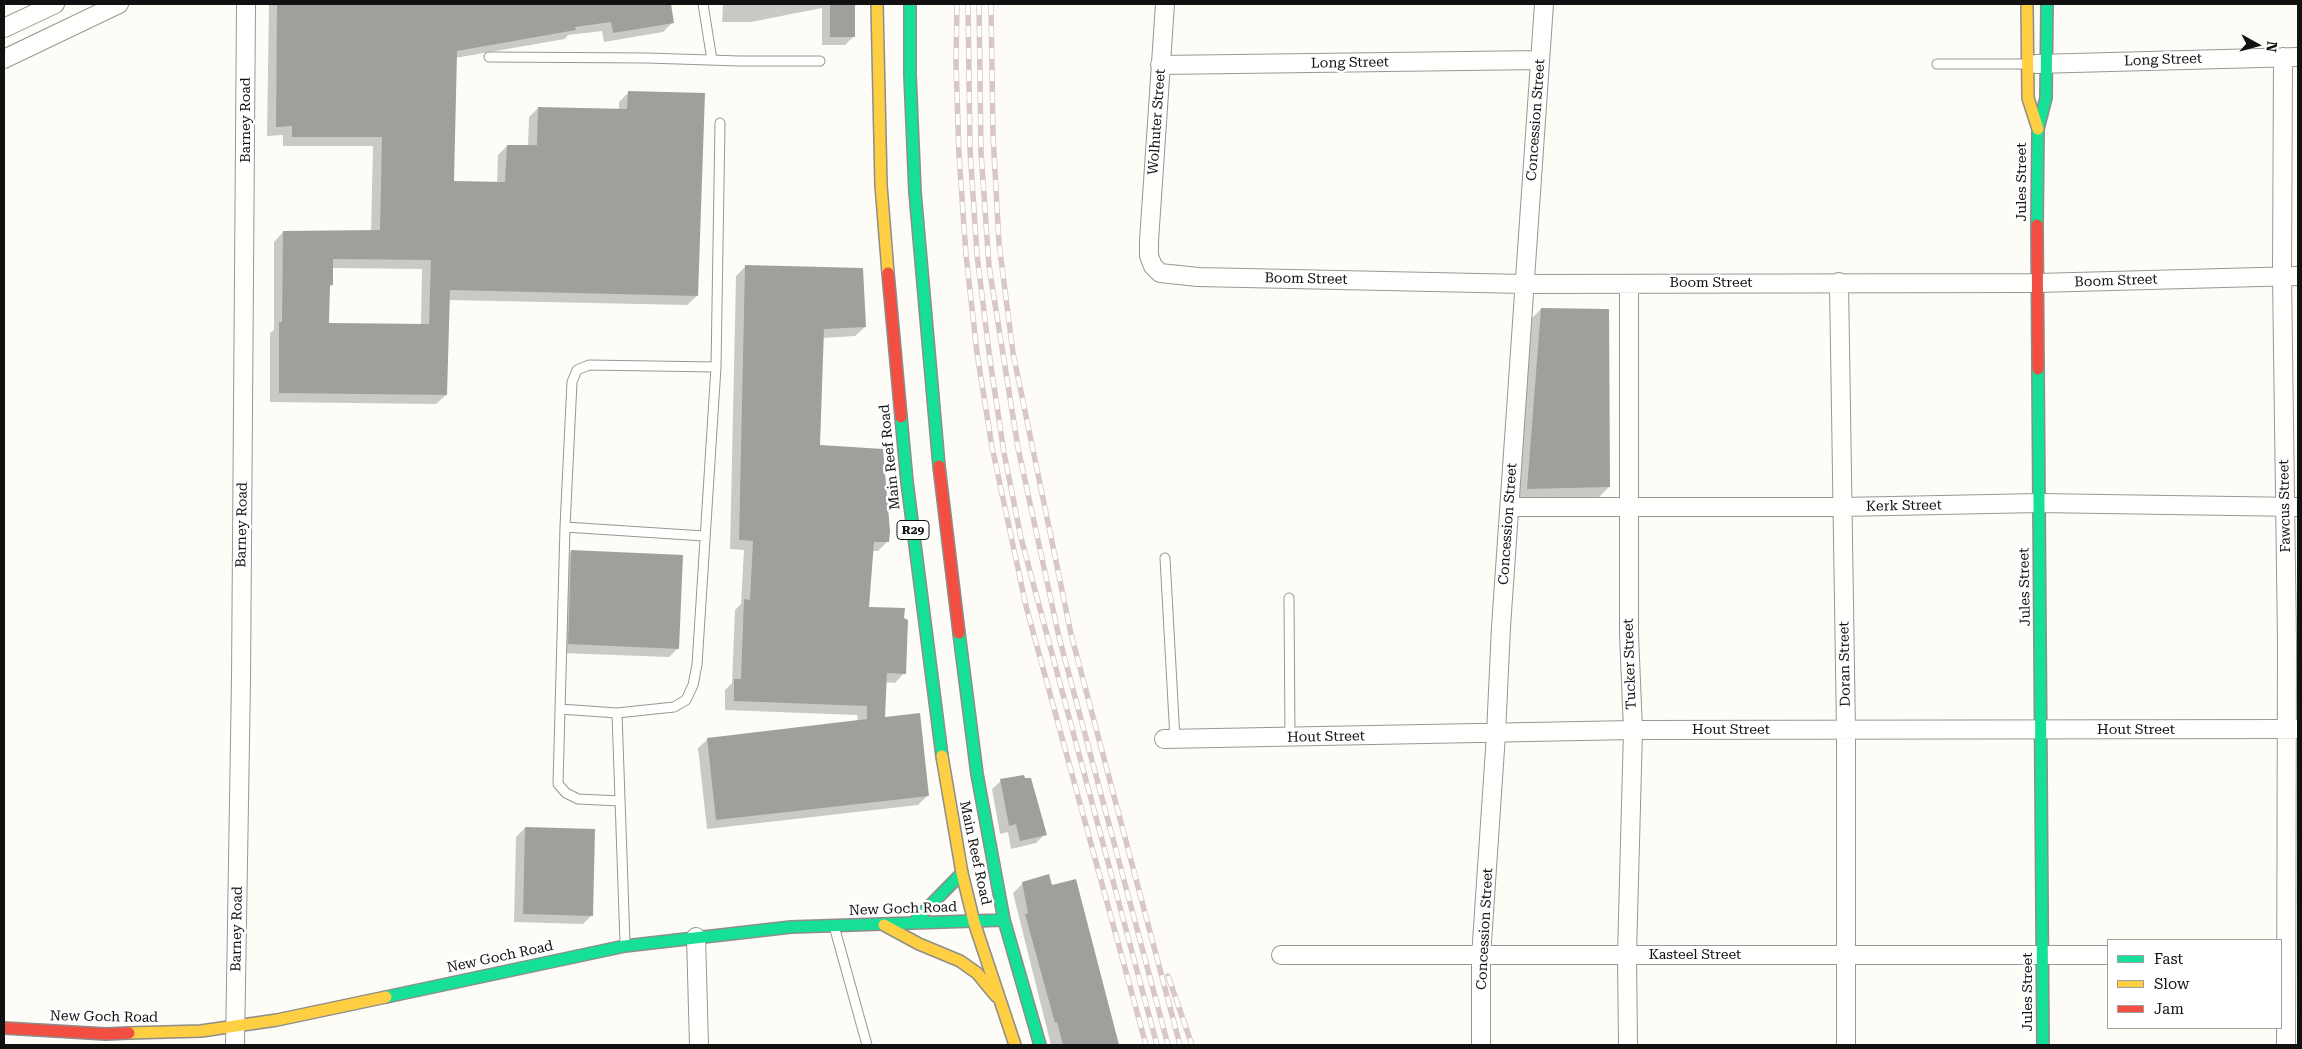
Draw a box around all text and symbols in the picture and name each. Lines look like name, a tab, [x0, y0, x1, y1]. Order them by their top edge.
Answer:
north arrow	[2232, 20, 2282, 70]
text: N	[2263, 41, 2280, 53]
street label: Long Street	[2124, 50, 2202, 70]
street label: Long Street	[1311, 54, 1389, 72]
street label: Concession Street	[1523, 58, 1549, 182]
street label: Wolhuter Street	[1145, 68, 1169, 176]
street label: Barney Road	[238, 77, 254, 163]
street label: Jules Street	[2014, 143, 2030, 221]
street label: Boom Street	[1264, 270, 1348, 288]
street label: Boom Street	[2074, 271, 2158, 291]
street label: Boom Street	[1669, 275, 1753, 291]
street label: Main Reef Road	[876, 403, 904, 511]
street label: Fawcus Street	[2276, 459, 2294, 553]
street label: Concession Street	[1495, 462, 1521, 586]
street label: Barney Road	[233, 482, 251, 568]
street label: Kerk Street	[1866, 497, 1942, 515]
road number: R29	[897, 520, 929, 540]
street label: Jules Street	[2016, 547, 2034, 627]
street label: Tucker Street	[1620, 618, 1640, 710]
street label: Doran Street	[1836, 621, 1854, 707]
street label: Hout Street	[1692, 722, 1770, 738]
street label: Hout Street	[2097, 722, 2175, 738]
street label: Hout Street	[1287, 728, 1365, 746]
street label: Main Reef Road	[956, 799, 994, 907]
street label: Concession Street	[1473, 868, 1497, 990]
street label: Barney Road	[228, 886, 246, 972]
street label: New Goch Road	[849, 899, 957, 919]
street label: New Goch Road	[445, 938, 555, 976]
legend	[2107, 939, 2282, 1029]
street label: Kasteel Street	[1649, 947, 1741, 963]
text: Fast	[2154, 950, 2183, 968]
street label: Jules Street	[2020, 953, 2036, 1031]
text: Slow	[2154, 975, 2189, 993]
text: Jam	[2154, 1000, 2184, 1018]
street label: New Goch Road	[50, 1008, 158, 1026]

